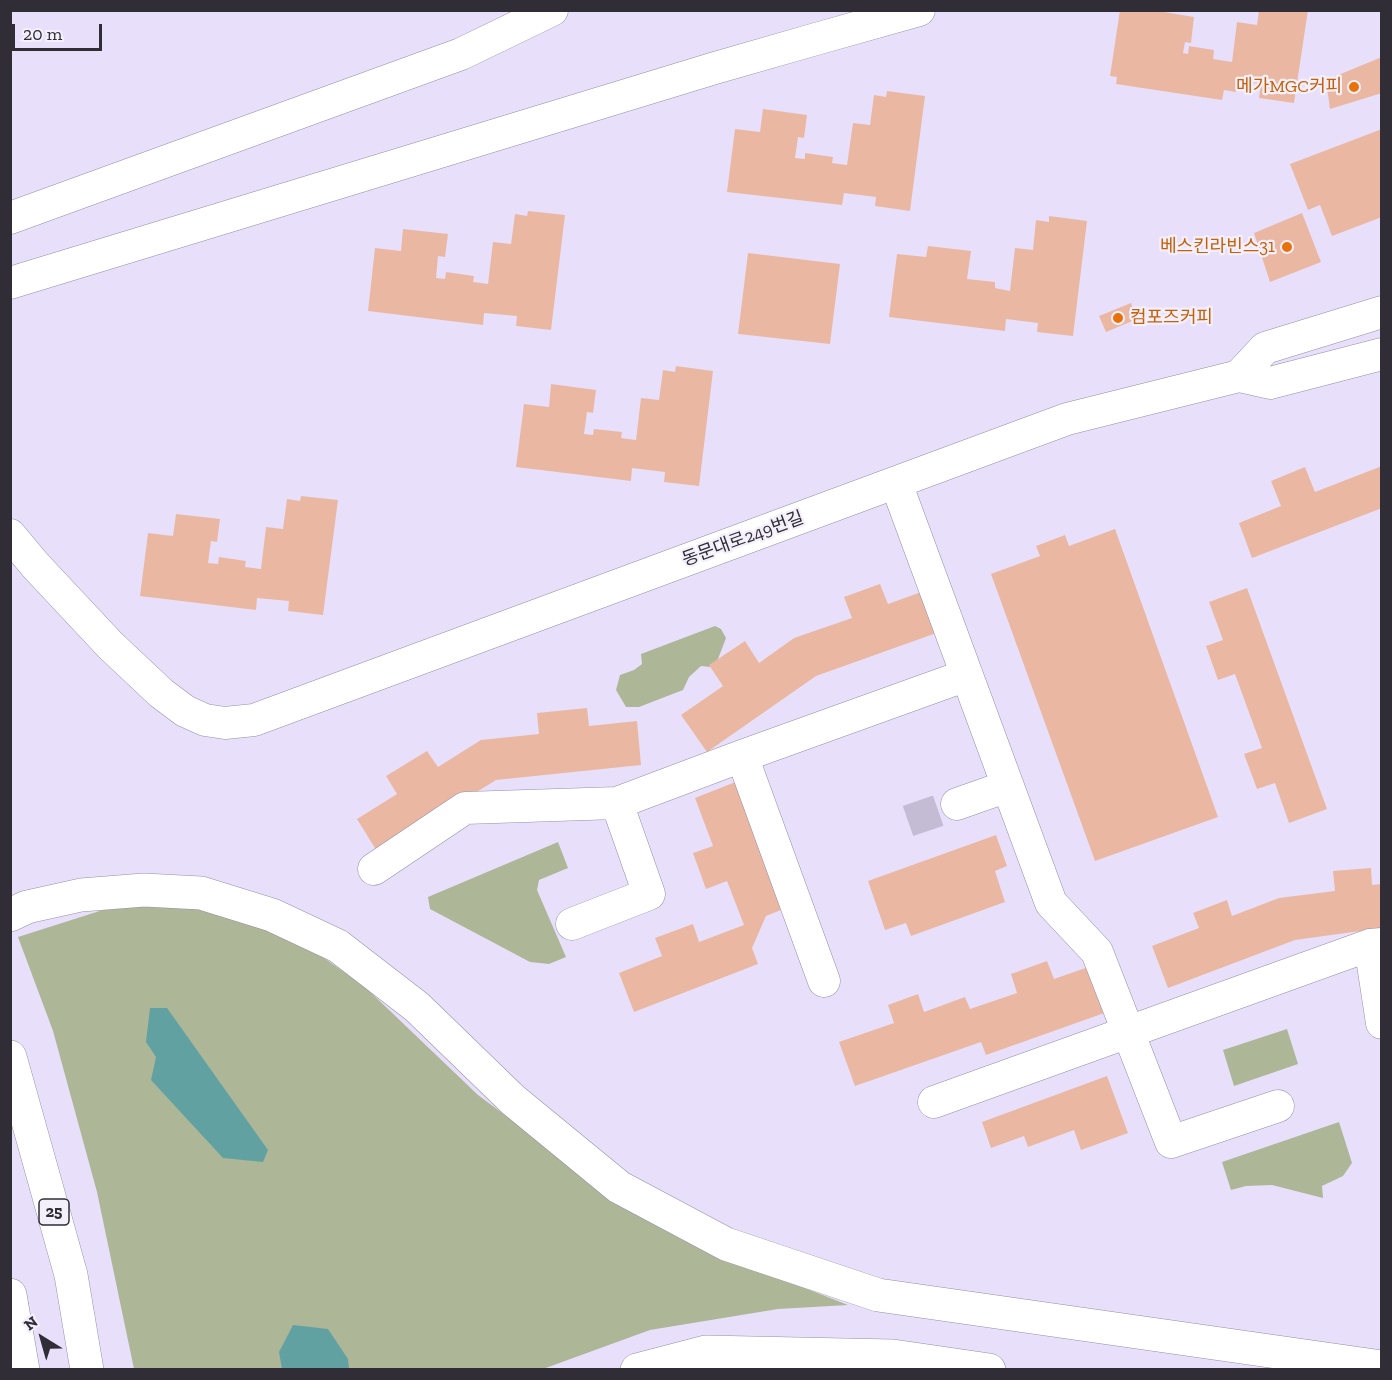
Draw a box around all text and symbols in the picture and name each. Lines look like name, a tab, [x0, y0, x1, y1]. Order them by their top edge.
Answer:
scale bar	[15, 12, 105, 50]
text: 20 m	[23, 23, 62, 45]
place label: 메가MGC커피	[1236, 76, 1342, 98]
marker: 메가MGC커피	[1347, 80, 1361, 94]
place label: 베스킨라빈스31	[1160, 236, 1275, 258]
marker: 베스킨라빈스31	[1280, 240, 1294, 254]
place label: 컴포즈커피	[1130, 307, 1213, 329]
marker: 컴포즈커피	[1111, 311, 1125, 325]
street label: 동문대로249번길	[679, 507, 807, 571]
road number: 25	[39, 1199, 69, 1225]
north arrow	[12, 1308, 72, 1368]
text: N	[20, 1312, 41, 1334]

